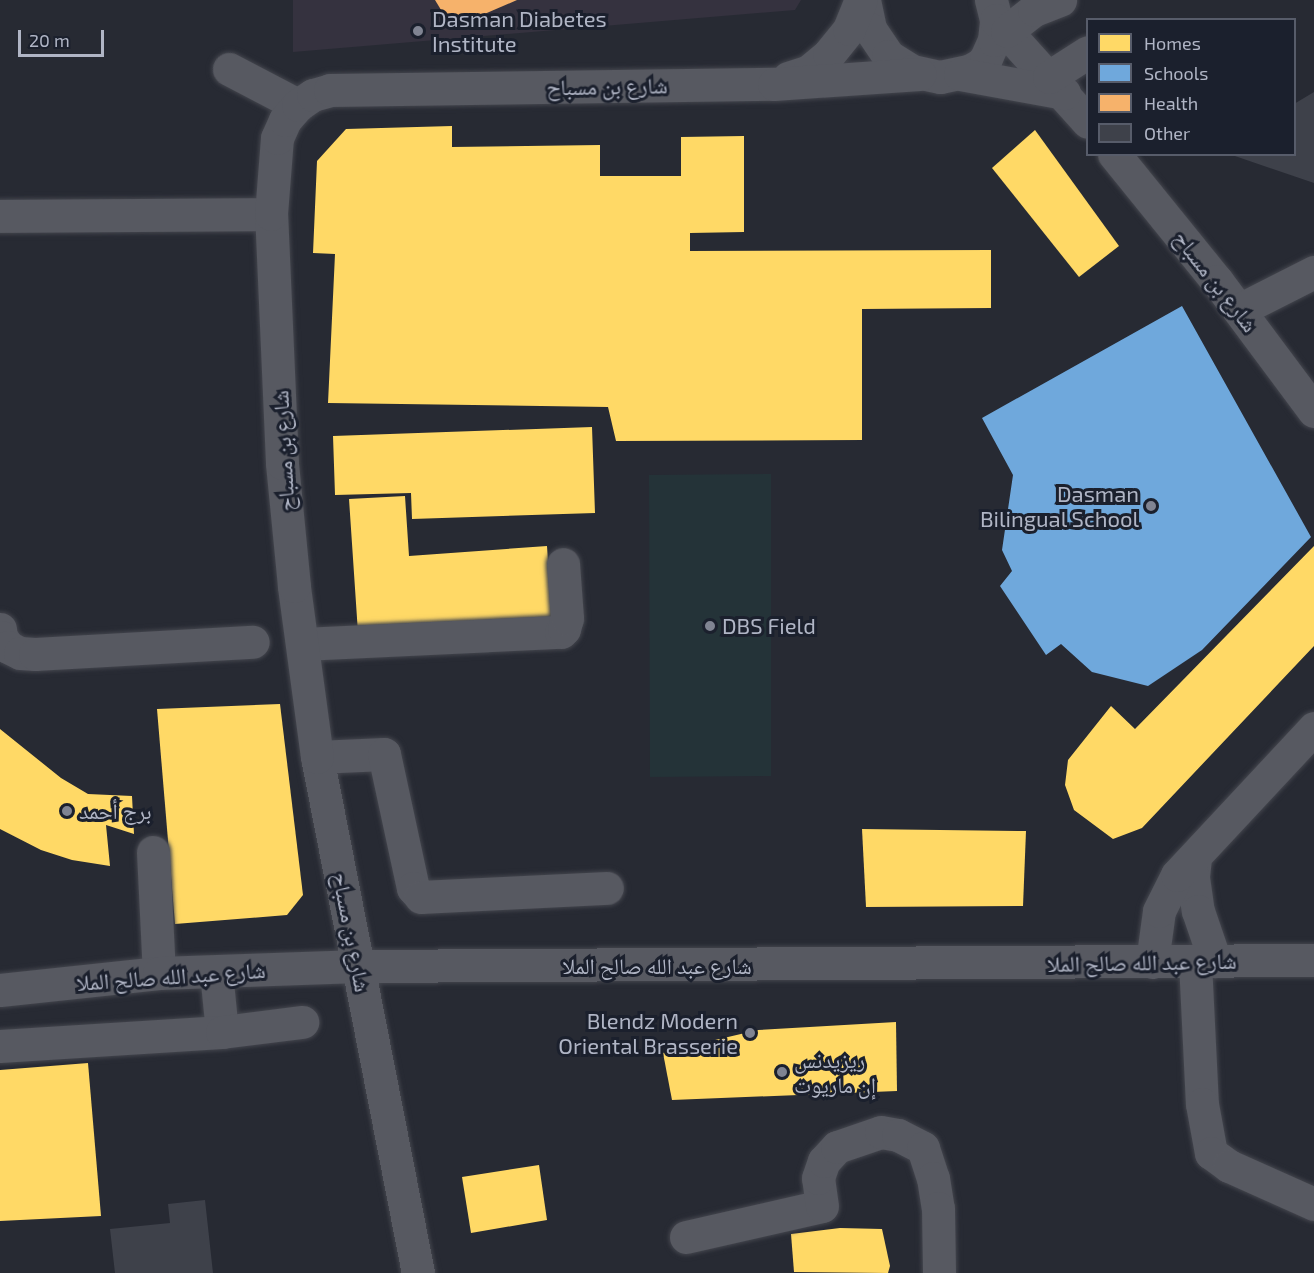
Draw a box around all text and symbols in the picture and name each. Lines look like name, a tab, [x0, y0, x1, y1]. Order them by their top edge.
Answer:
place label: Dasman Diabetes Institute	[432, 5, 607, 56]
scale bar	[21, 18, 106, 56]
legend	[1086, 18, 1296, 156]
marker: Dasman Diabetes Institute	[409, 22, 427, 40]
text: 20 m	[29, 29, 70, 51]
text: Homes	[1144, 32, 1201, 54]
text: Schools	[1144, 62, 1208, 84]
street label: شارع بن مسباح	[546, 72, 668, 100]
text: Health	[1144, 92, 1198, 114]
text: Other	[1144, 122, 1190, 144]
street label: شارع بن مسباح	[1168, 225, 1264, 337]
street label: شارع بن مسباح	[267, 390, 299, 512]
place label: Dasman Bilingual School	[979, 480, 1139, 532]
marker: Dasman Bilingual School	[1144, 499, 1158, 513]
place label: DBS Field	[722, 613, 816, 639]
marker: DBS Field	[703, 619, 717, 633]
place label: برج أحمد	[79, 798, 152, 824]
marker: برج أحمد	[60, 804, 74, 818]
street label: شارع بن مسباح	[327, 870, 377, 994]
street label: شارع عبد الله صالح الملا	[1047, 947, 1237, 977]
street label: شارع عبد الله صالح الملا	[562, 953, 752, 979]
street label: شارع عبد الله صالح الملا	[76, 956, 266, 996]
place label: Blendz Modern Oriental Brasserie	[558, 1007, 738, 1058]
marker: Blendz Modern Oriental Brasserie	[743, 1026, 757, 1040]
place label: ريزيدنس إن ماريوت	[794, 1046, 876, 1098]
marker: ريزيدنس إن ماريوت	[775, 1065, 789, 1079]

